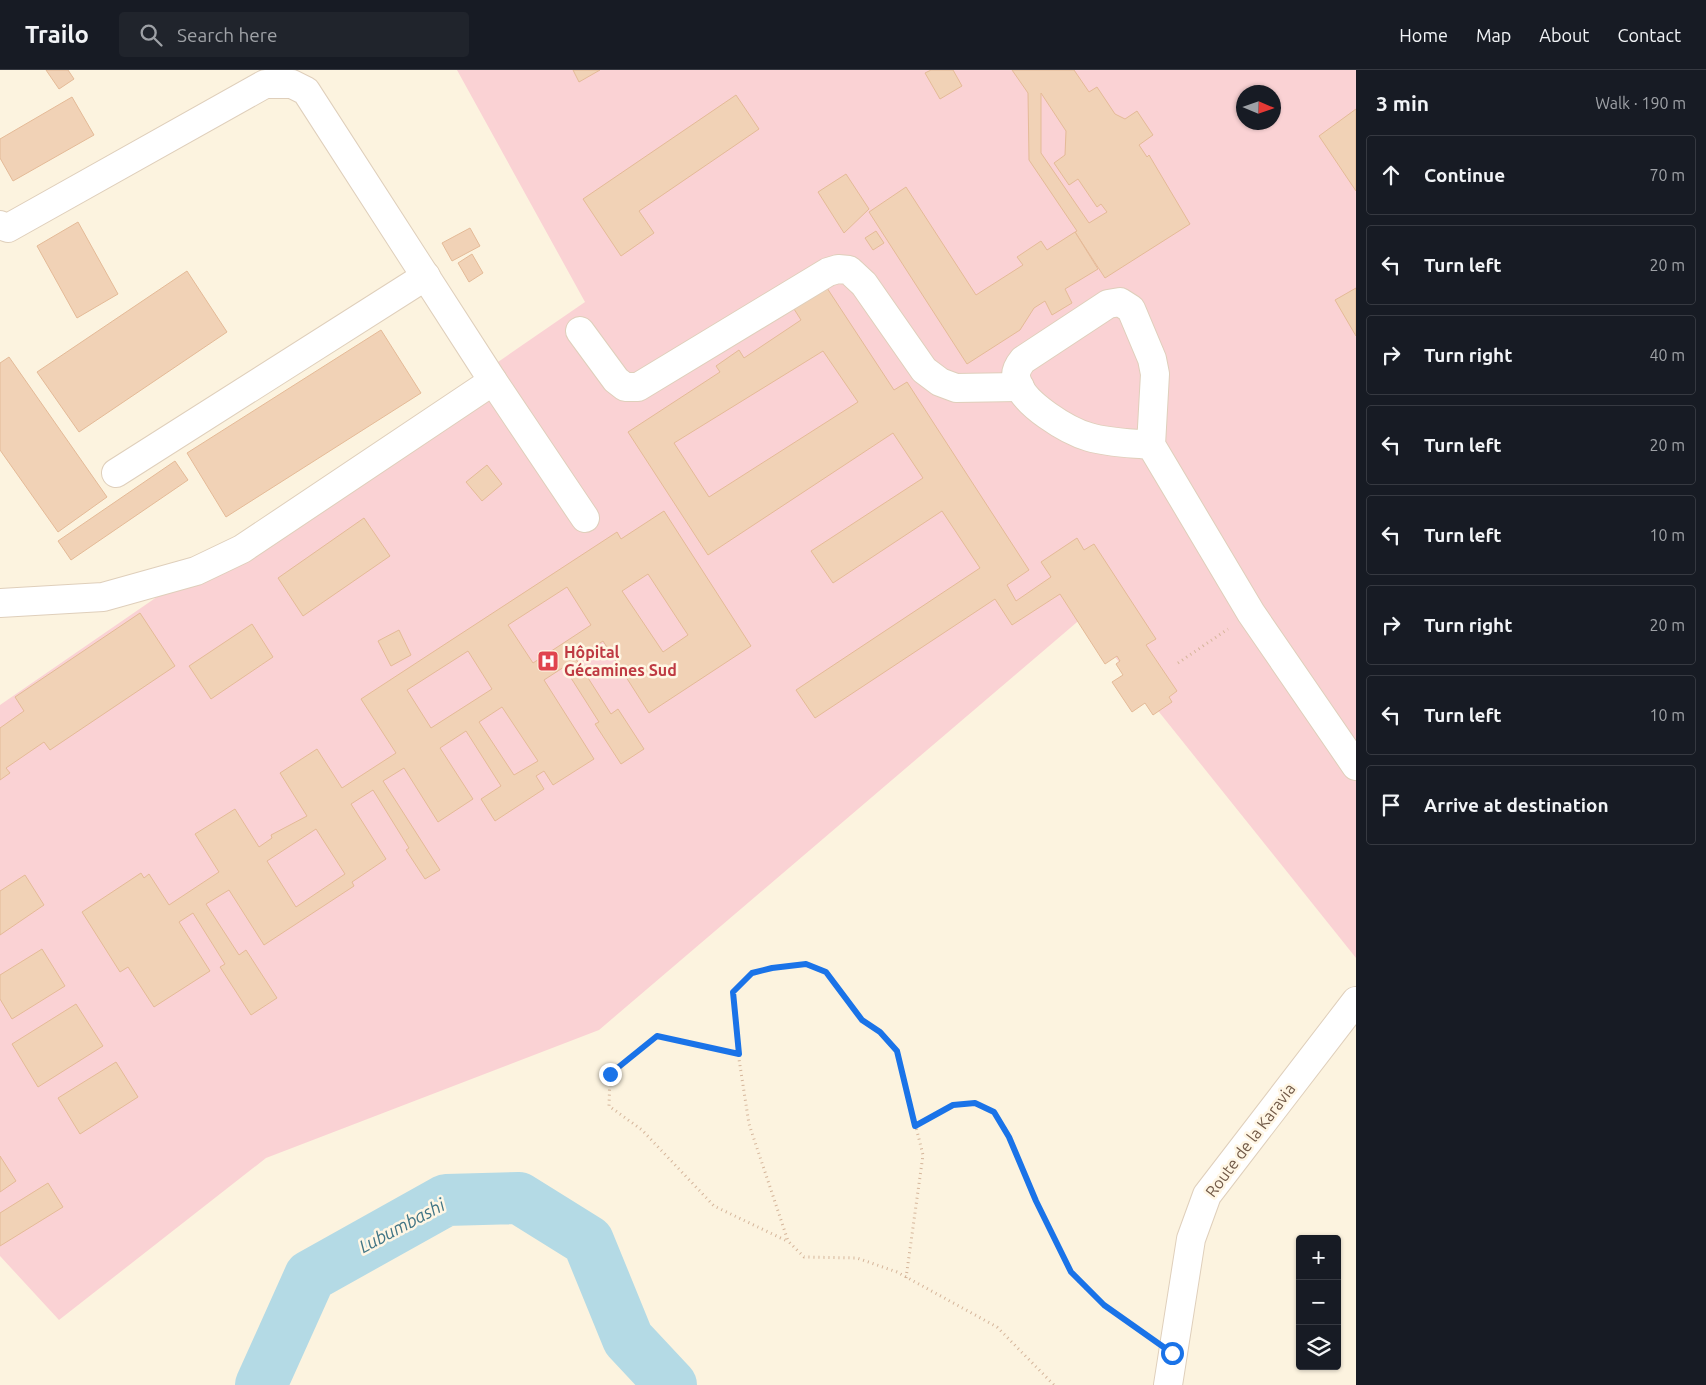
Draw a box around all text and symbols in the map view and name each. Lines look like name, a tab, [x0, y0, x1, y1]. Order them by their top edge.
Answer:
search box	[119, 12, 469, 57]
text: Trailo	[25, 21, 89, 48]
icon: search	[137, 21, 165, 49]
text: Search here	[177, 24, 278, 46]
text: Home	[1399, 25, 1448, 45]
text: Map	[1476, 25, 1511, 45]
text: About	[1539, 25, 1589, 45]
text: Contact	[1617, 25, 1681, 45]
north arrow	[1236, 85, 1281, 130]
text: 3 min	[1376, 91, 1429, 115]
text: Walk · 190 m	[1595, 94, 1686, 112]
icon: ahead	[1377, 161, 1405, 189]
text: Continue	[1424, 164, 1505, 186]
text: 70 m	[1649, 166, 1685, 184]
icon: left	[1377, 251, 1405, 279]
text: Turn left	[1424, 254, 1502, 276]
text: 20 m	[1649, 256, 1685, 274]
icon: right	[1377, 341, 1405, 369]
text: Turn right	[1424, 344, 1512, 366]
text: 40 m	[1649, 346, 1685, 364]
icon: left	[1377, 431, 1405, 459]
text: Turn left	[1424, 434, 1502, 456]
text: 20 m	[1649, 436, 1685, 454]
icon: left	[1377, 521, 1405, 549]
text: Turn left	[1424, 524, 1502, 546]
text: 10 m	[1649, 526, 1685, 544]
icon: right	[1377, 611, 1405, 639]
text: Turn right	[1424, 614, 1512, 636]
text: 20 m	[1649, 616, 1685, 634]
place label: Hôpital Gécamines Sud	[564, 643, 677, 679]
hospital icon: Hôpital Gécamines Sud	[536, 649, 560, 673]
icon: left	[1377, 701, 1405, 729]
text: Turn left	[1424, 704, 1502, 726]
text: 10 m	[1649, 706, 1685, 724]
icon: arrive	[1377, 791, 1405, 819]
text: Arrive at destination	[1424, 794, 1609, 816]
route end	[599, 1063, 622, 1086]
street label: Route de la Karavia	[1202, 1080, 1298, 1200]
water label: Lubumbashi	[355, 1194, 448, 1256]
map controls	[1296, 1235, 1341, 1370]
button: +	[1296, 1235, 1341, 1280]
button: −	[1296, 1280, 1341, 1325]
button: layers	[1296, 1325, 1341, 1370]
route start	[1161, 1342, 1184, 1365]

